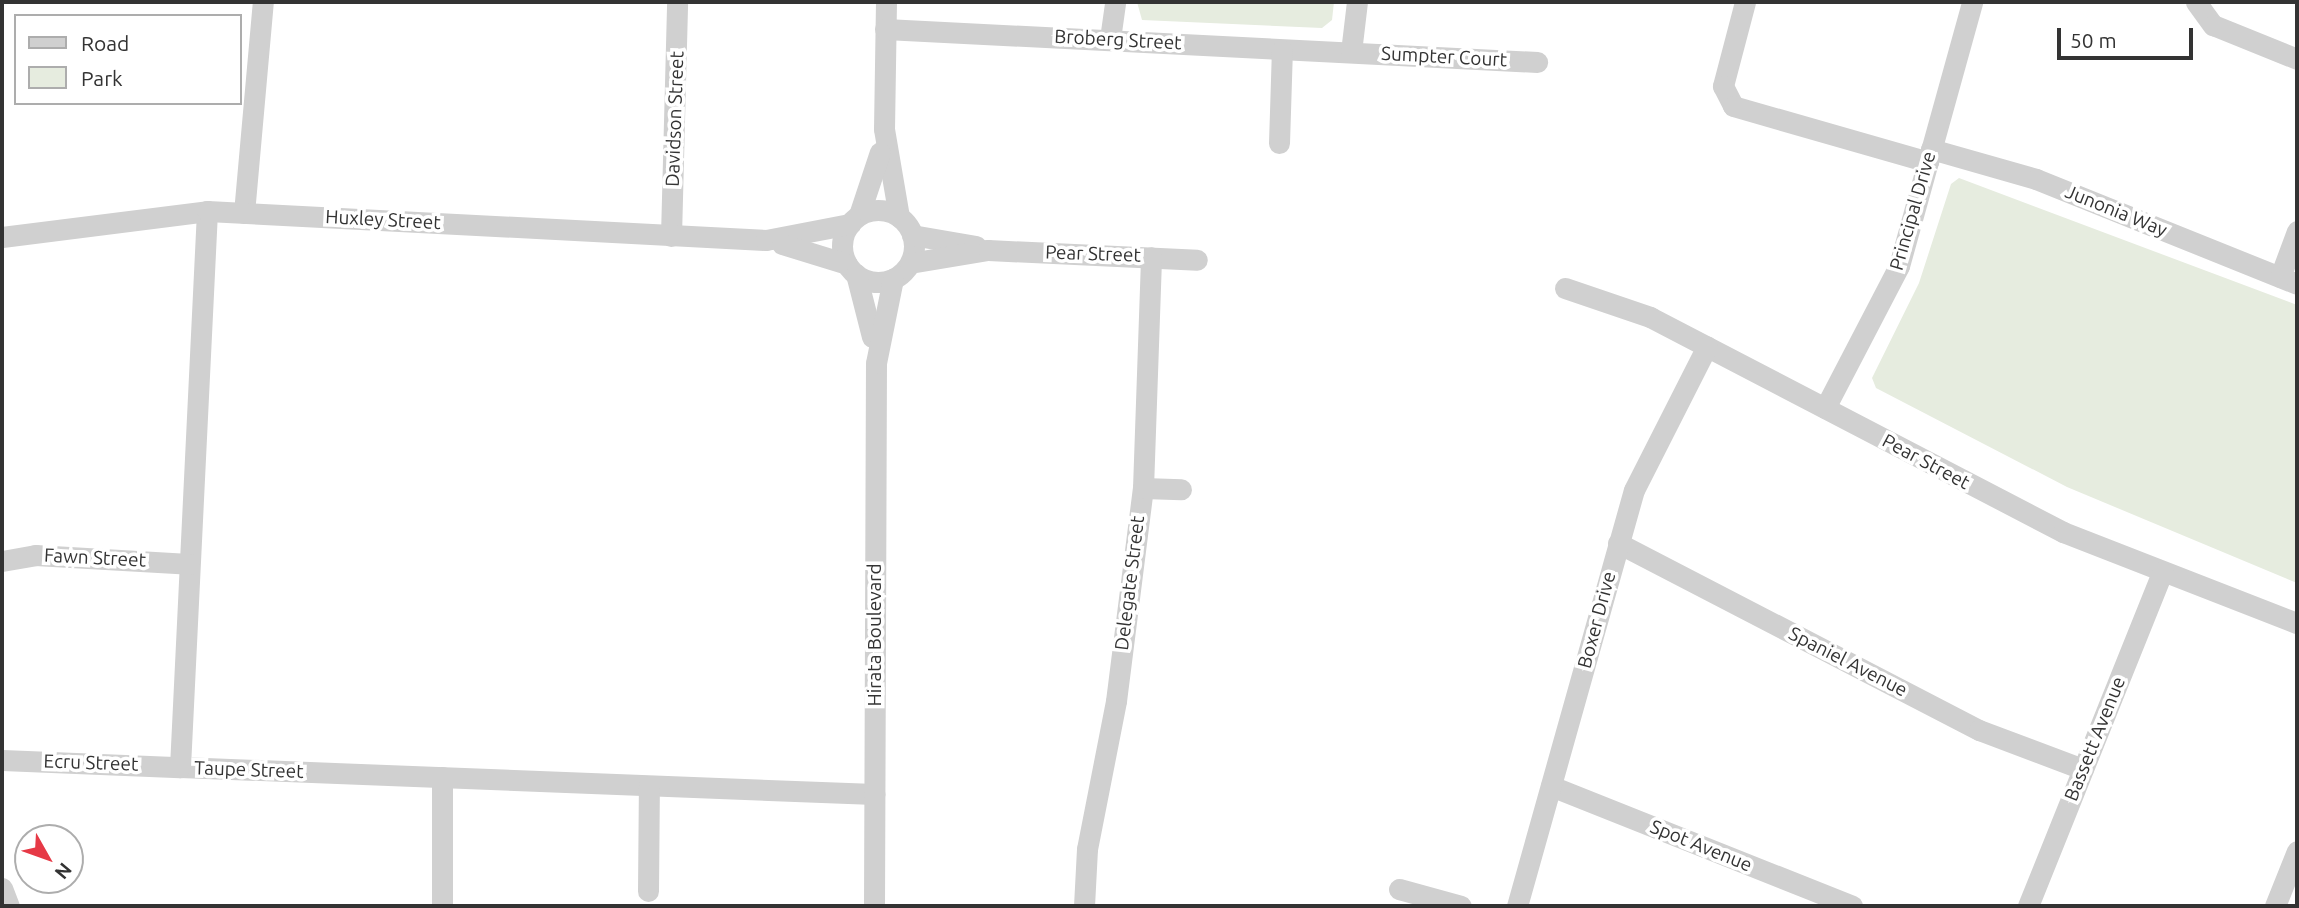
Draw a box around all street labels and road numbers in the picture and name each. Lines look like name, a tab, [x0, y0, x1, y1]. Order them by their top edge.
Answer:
street label: Broberg Street	[1054, 25, 1182, 55]
street label: Sumpter Court	[1380, 42, 1508, 72]
street label: Davidson Street	[661, 51, 689, 187]
street label: Principal Drive	[1885, 149, 1941, 273]
street label: Junonia Way	[2062, 180, 2170, 242]
street label: Huxley Street	[325, 206, 441, 234]
street label: Pear Street	[1045, 241, 1141, 267]
street label: Pear Street	[1878, 429, 1974, 495]
street label: Delegate Street	[1110, 514, 1150, 652]
street label: Fawn Street	[43, 544, 147, 572]
street label: Hirata Boulevard	[864, 563, 886, 707]
street label: Boxer Drive	[1573, 569, 1621, 671]
street label: Spaniel Avenue	[1785, 622, 1911, 702]
street label: Bassett Avenue	[2060, 673, 2130, 805]
street label: Ecru Street	[43, 750, 139, 776]
street label: Taupe Street	[194, 757, 304, 783]
street label: Spot Avenue	[1647, 815, 1755, 877]

